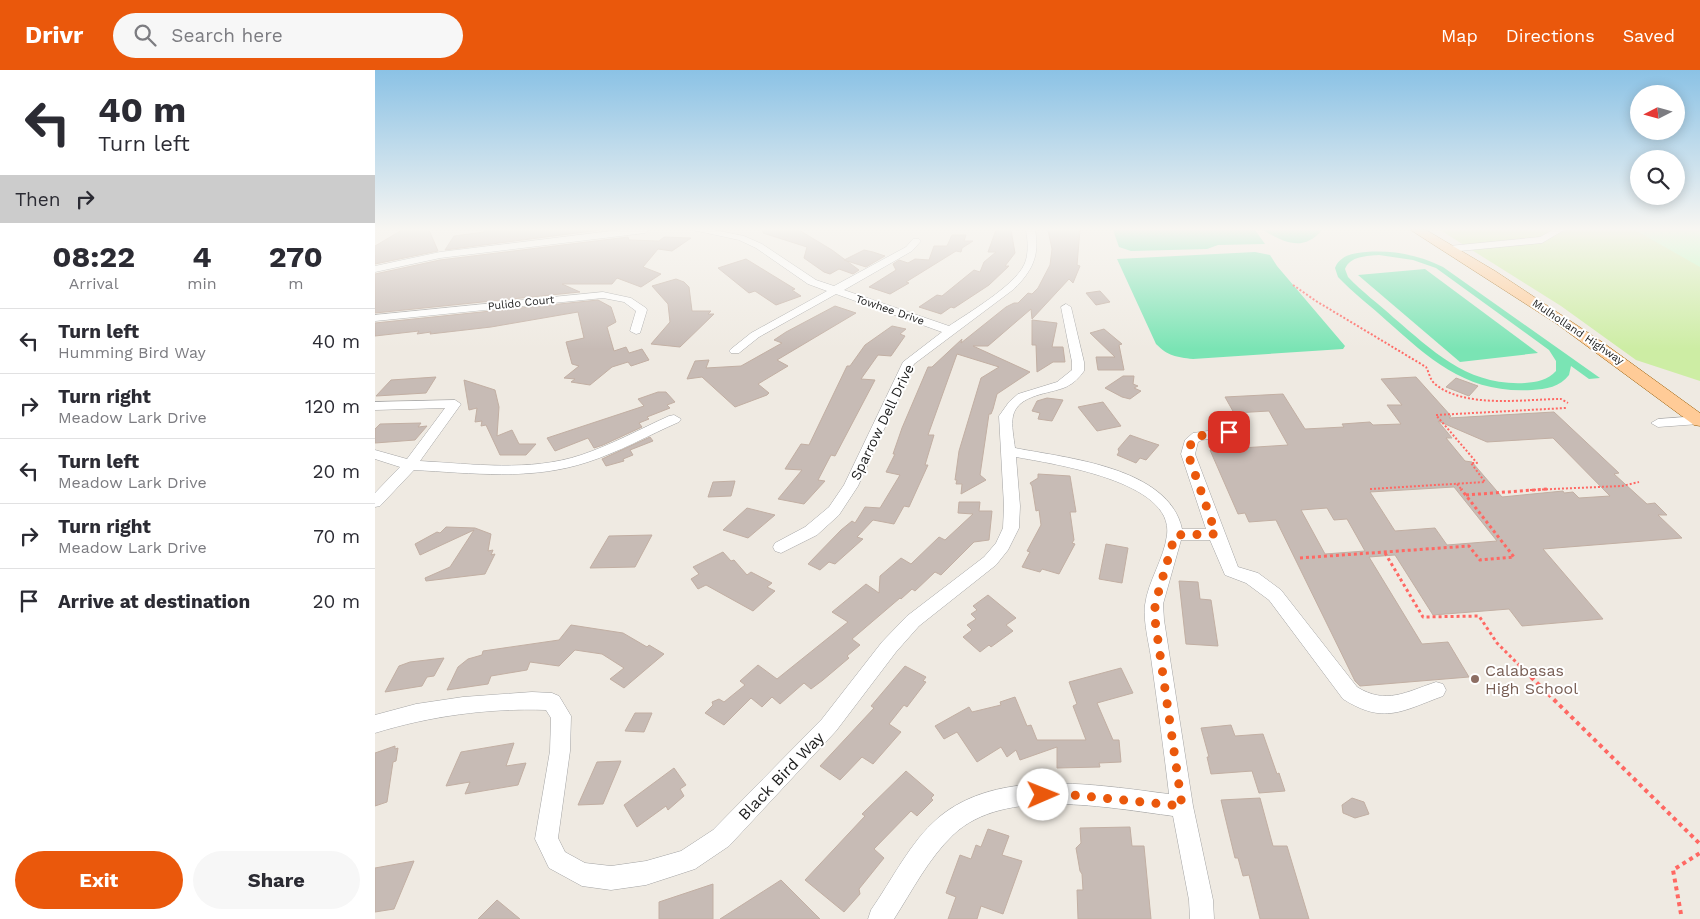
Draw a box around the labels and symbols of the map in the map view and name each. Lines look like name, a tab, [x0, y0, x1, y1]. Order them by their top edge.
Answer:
north arrow	[1630, 85, 1685, 140]
street label: Towhee Drive	[854, 292, 926, 328]
street label: Pulido Court	[487, 293, 555, 313]
street label: Mulholland Highway	[1530, 297, 1626, 368]
street label: Sparrow Dell Drive	[847, 361, 917, 483]
pin	[1208, 411, 1250, 453]
place label: Calabasas High School	[1485, 661, 1578, 698]
marker: Calabasas High School	[1469, 673, 1481, 685]
street label: Black Bird Way	[734, 727, 828, 824]
position arrow	[1016, 768, 1068, 820]

